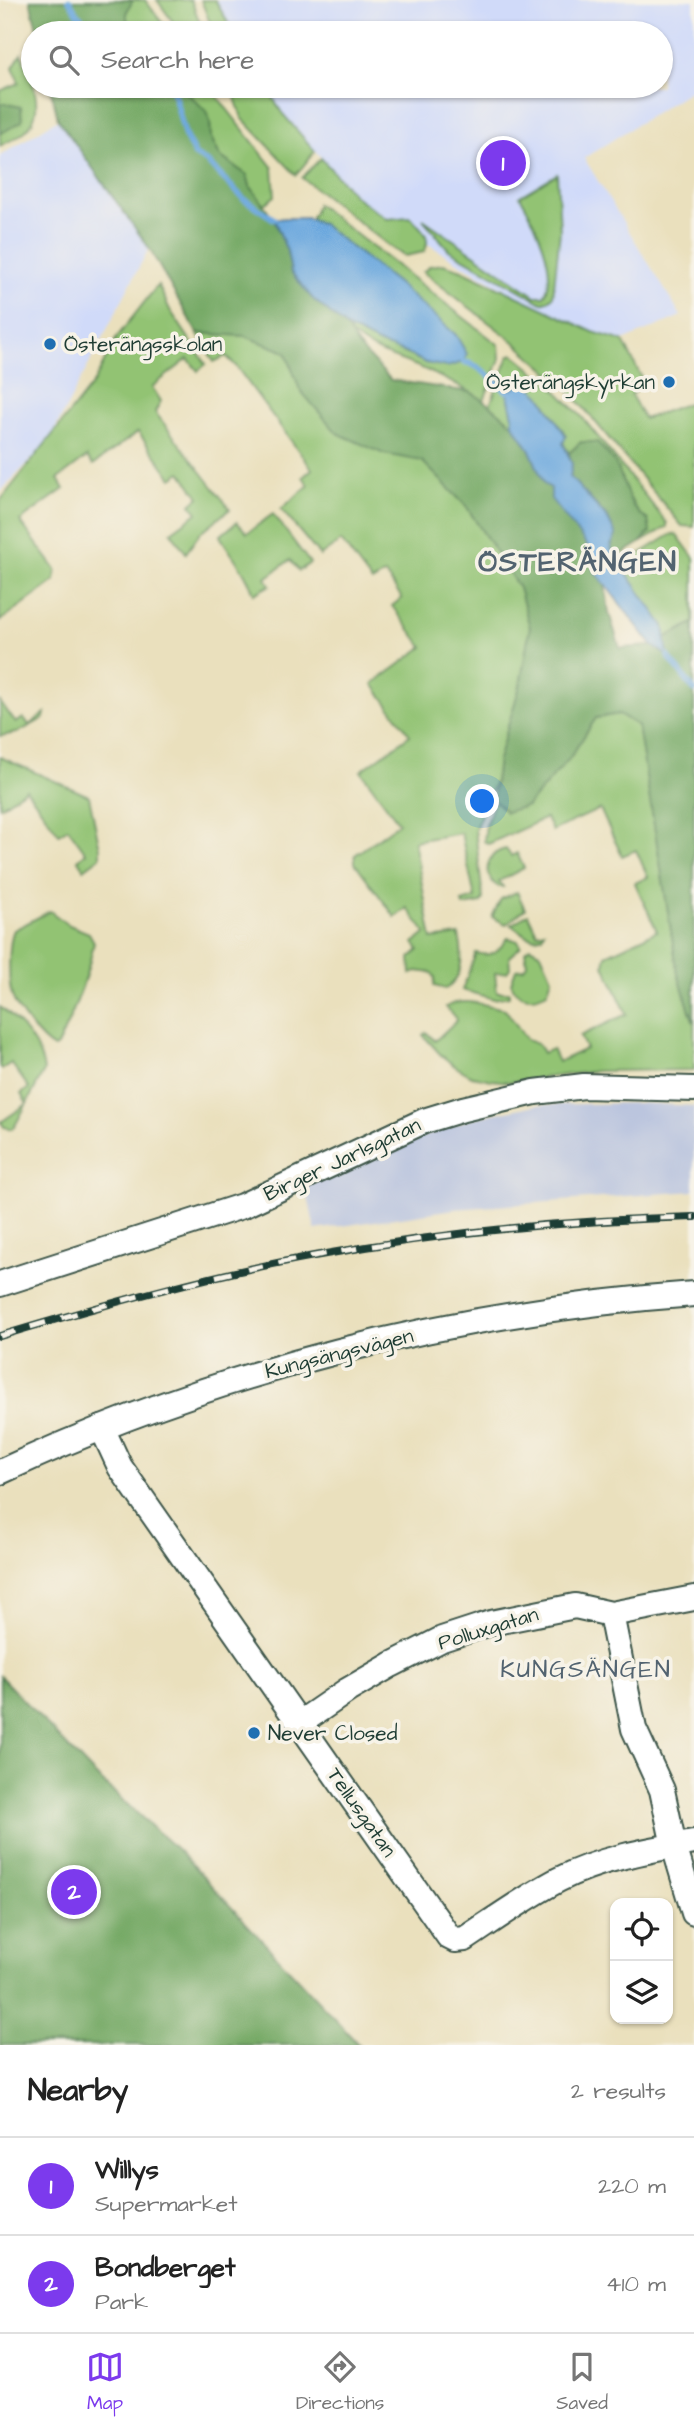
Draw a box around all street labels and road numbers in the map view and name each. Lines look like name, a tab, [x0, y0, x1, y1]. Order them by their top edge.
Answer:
street label: Birger Jarlsgatan	[259, 1110, 426, 1210]
street label: Kungsängsvägen	[262, 1321, 417, 1388]
street label: Polluxgatan	[434, 1599, 542, 1659]
street label: Tellusgatan	[318, 1762, 403, 1864]

